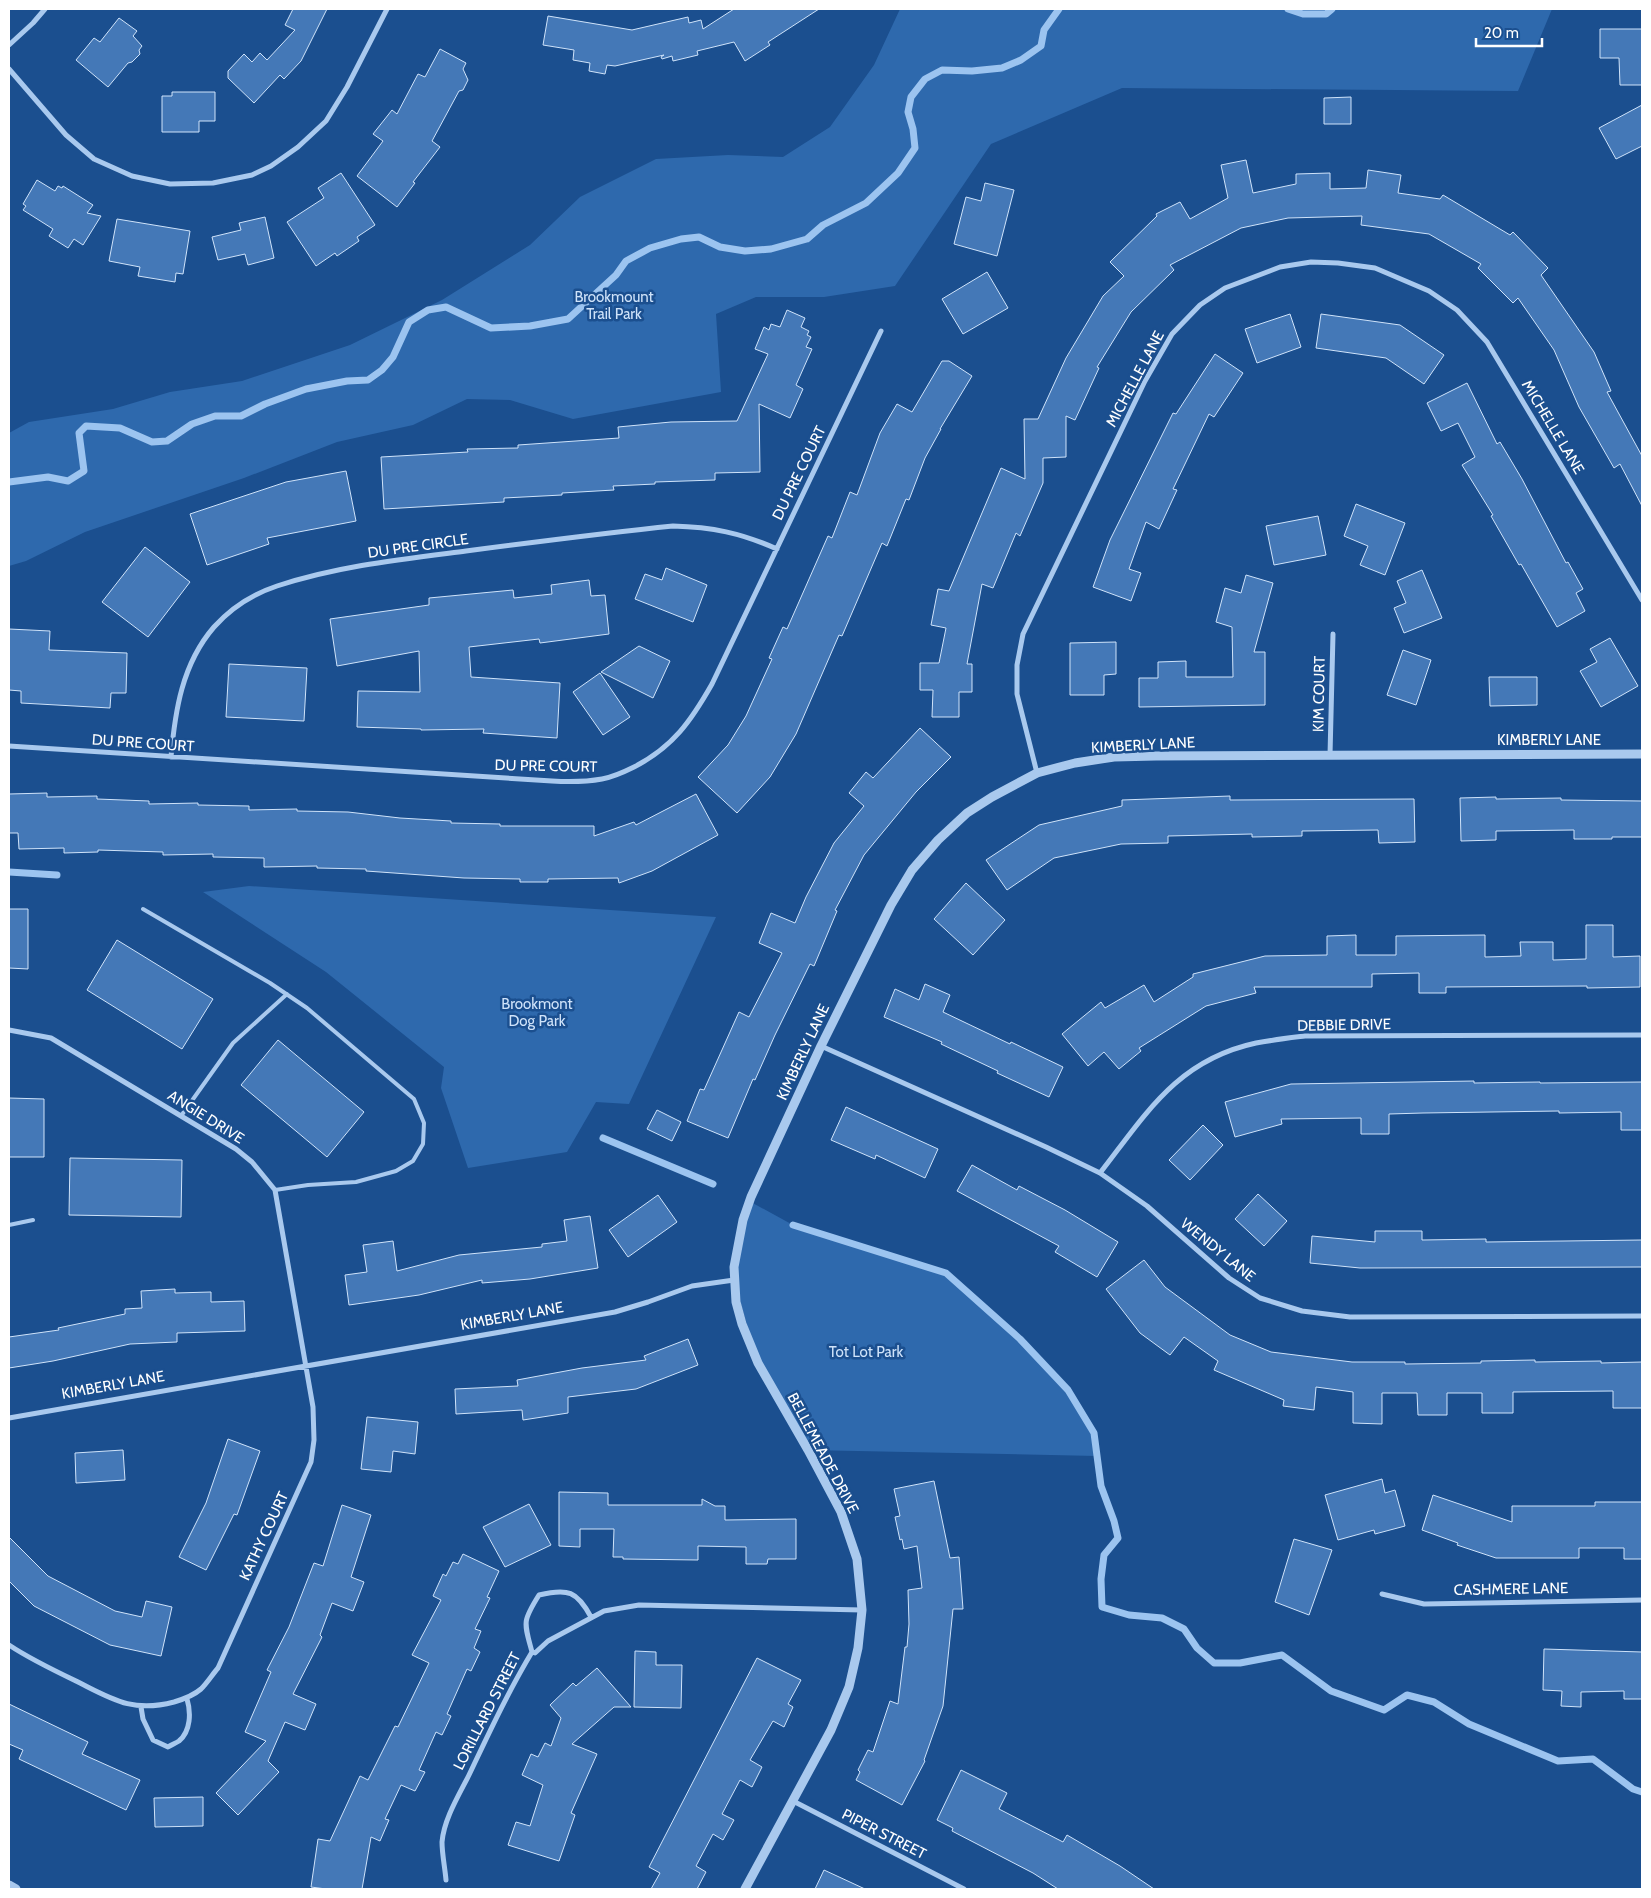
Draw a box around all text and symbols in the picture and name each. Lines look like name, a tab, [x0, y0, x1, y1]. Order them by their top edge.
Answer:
scale bar	[1476, 15, 1542, 47]
text: 20 m	[1484, 24, 1519, 42]
park label: Brookmount Trail Park	[574, 288, 654, 323]
street label: MICHELLE LANE	[1102, 328, 1168, 430]
street label: MICHELLE LANE	[1518, 377, 1588, 477]
street label: DU PRE COURT	[768, 423, 830, 523]
street label: DU PRE CIRCLE	[366, 530, 470, 562]
street label: KIM COURT	[1309, 656, 1329, 732]
street label: DU PRE COURT	[91, 730, 195, 756]
street label: KIMBERLY LANE	[1497, 731, 1601, 749]
street label: KIMBERLY LANE	[1090, 733, 1196, 757]
street label: DU PRE COURT	[494, 756, 598, 776]
park label: Brookmont Dog Park	[501, 995, 573, 1030]
street label: KIMBERLY LANE	[773, 1001, 833, 1103]
street label: DEBBIE DRIVE	[1297, 1015, 1391, 1035]
street label: ANGIE DRIVE	[164, 1086, 248, 1148]
street label: WENDY LANE	[1177, 1214, 1259, 1286]
street label: KIMBERLY LANE	[459, 1298, 565, 1334]
park label: Tot Lot Park	[829, 1343, 903, 1361]
street label: KIMBERLY LANE	[60, 1367, 166, 1403]
street label: BELLEMEADE DRIVE	[784, 1390, 862, 1516]
street label: KATHY COURT	[236, 1489, 292, 1583]
street label: CASHMERE LANE	[1454, 1579, 1568, 1599]
street label: LORILLARD STREET	[450, 1649, 524, 1773]
street label: PIPER STREET	[839, 1805, 929, 1863]

